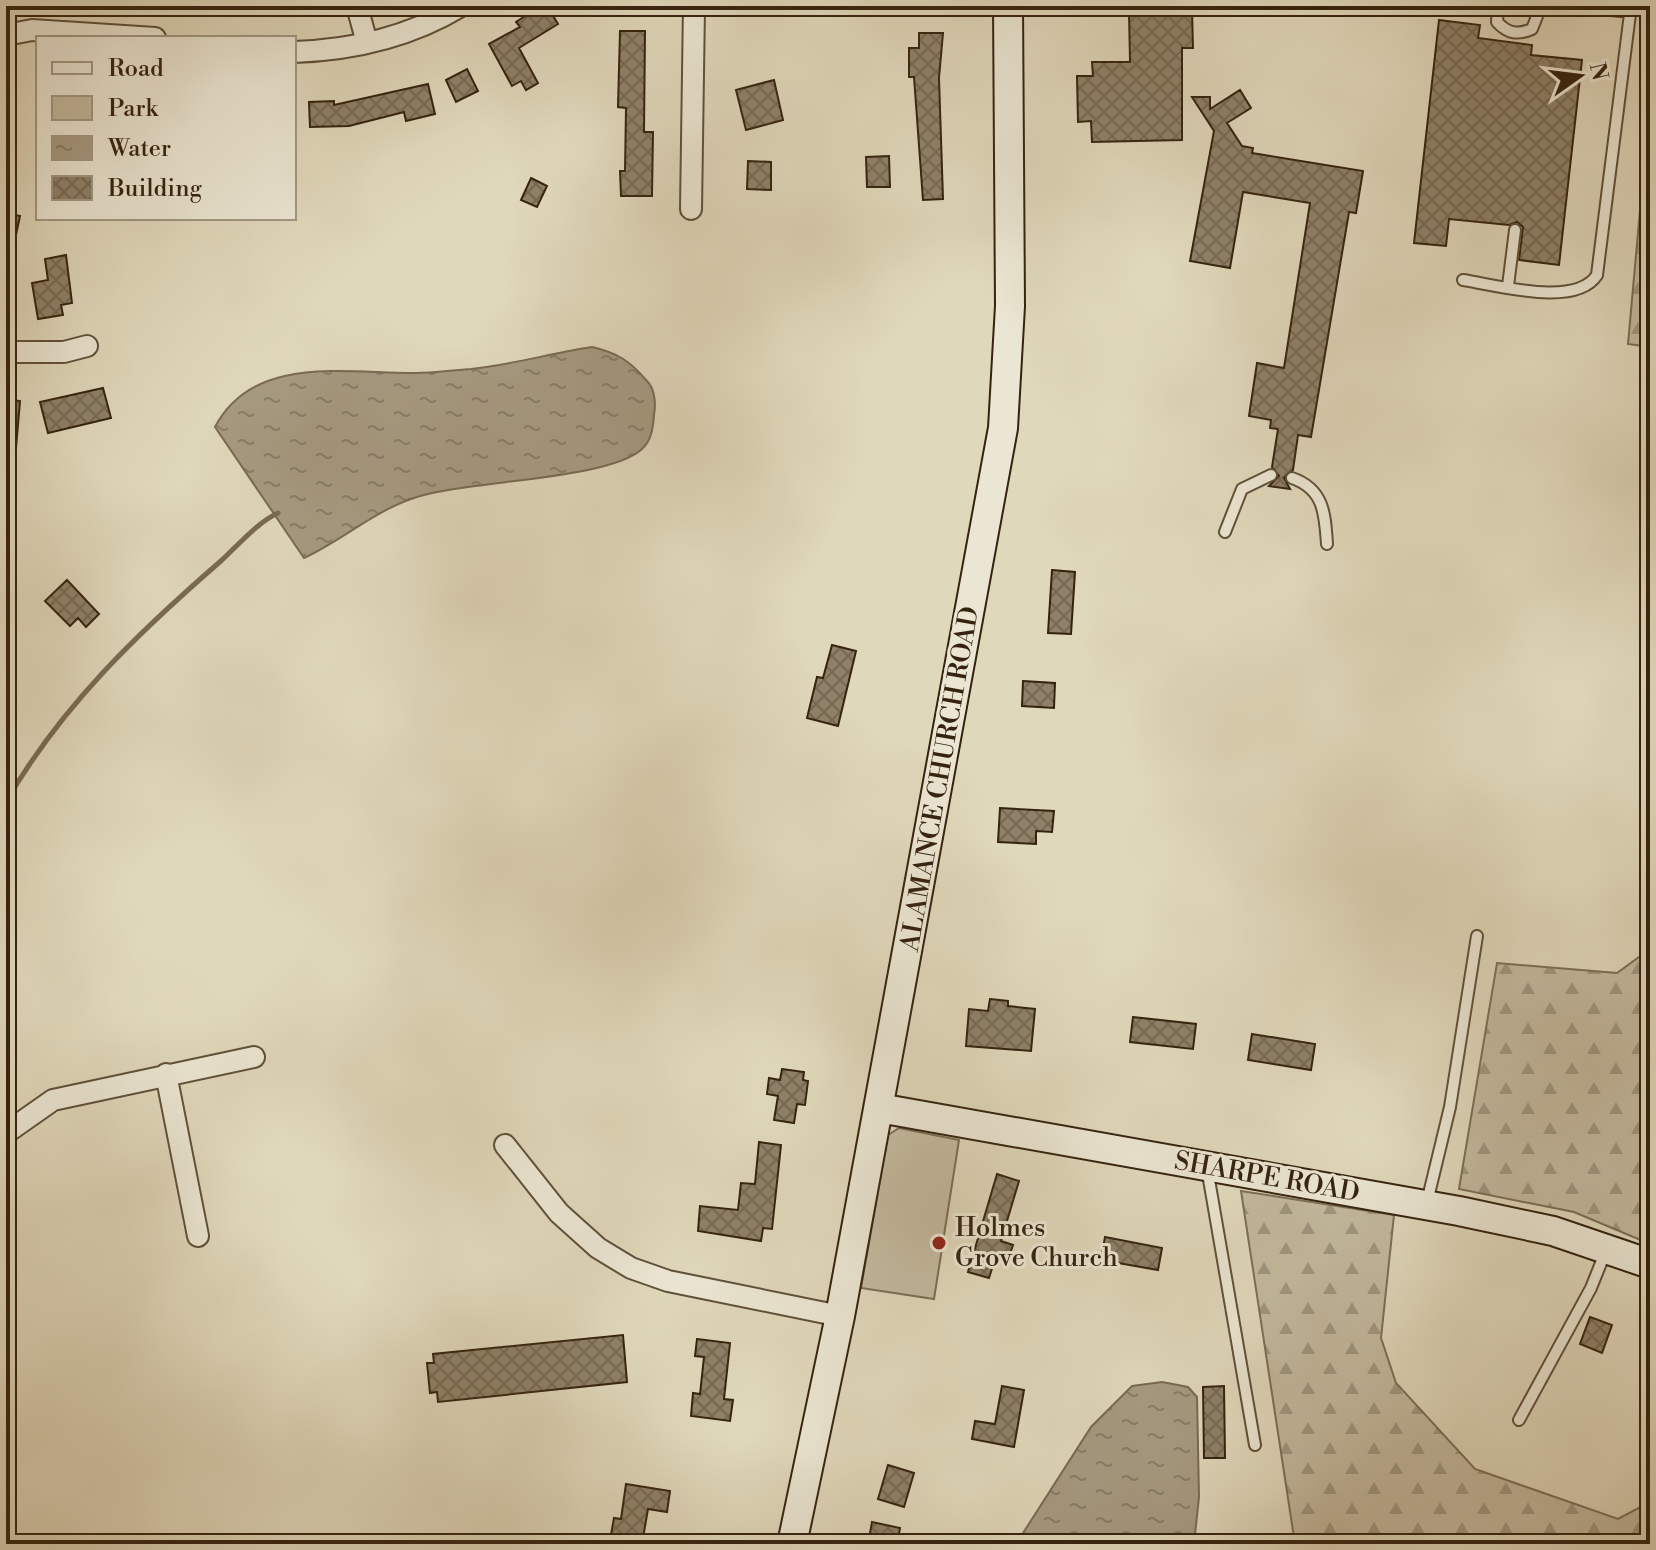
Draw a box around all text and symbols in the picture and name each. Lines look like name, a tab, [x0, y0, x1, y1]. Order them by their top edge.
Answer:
legend	[36, 36, 296, 220]
north arrow	[1540, 36, 1620, 116]
text: Road	[108, 54, 164, 84]
text: N	[1583, 60, 1613, 84]
text: Park	[108, 94, 159, 124]
text: Water	[107, 134, 171, 164]
text: Building	[107, 174, 202, 204]
street label: ALAMANCE CHURCH ROAD	[894, 604, 986, 955]
street label: SHARPE ROAD	[1172, 1145, 1362, 1209]
place label: Holmes Grove Church	[955, 1212, 1118, 1274]
marker: Holmes Grove Church	[930, 1234, 948, 1252]

